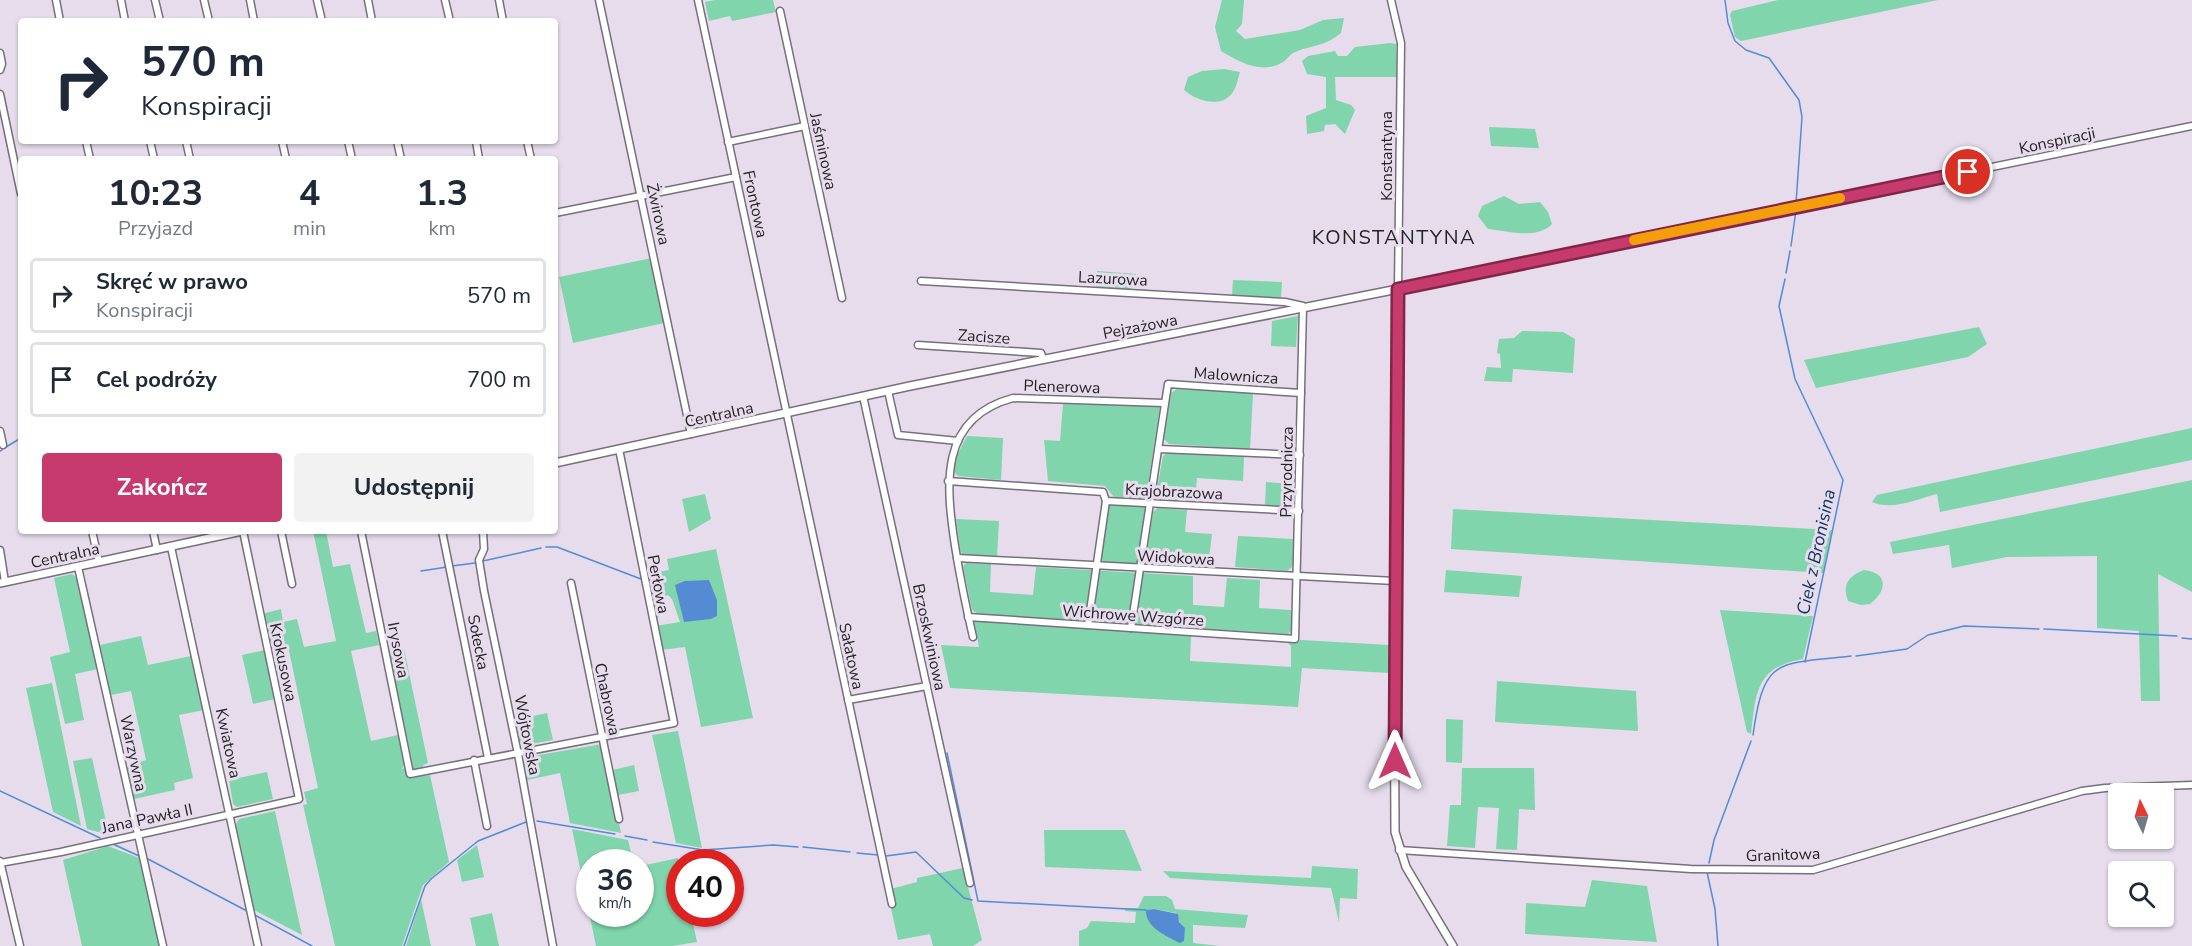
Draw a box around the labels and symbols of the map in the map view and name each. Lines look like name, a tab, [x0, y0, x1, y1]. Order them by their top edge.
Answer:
street label: Jaśminowa	[804, 110, 842, 192]
street label: Konstantyna	[1376, 111, 1398, 201]
street label: Konspiracji	[2017, 122, 2097, 160]
pin	[1942, 146, 1993, 197]
street label: Frontowa	[737, 169, 773, 240]
street label: Żwirowa	[641, 181, 675, 247]
district label: KONSTANTYNA	[1312, 224, 1476, 251]
street label: Lazurowa	[1078, 266, 1148, 292]
street label: Pejzażowa	[1101, 309, 1179, 345]
street label: Zacisze	[957, 324, 1011, 350]
street label: Malownicza	[1193, 362, 1279, 390]
street label: Plenerowa	[1023, 375, 1101, 399]
street label: Centralna	[683, 397, 756, 433]
street label: Przyrodnicza	[1275, 426, 1299, 518]
street label: Krajobrazowa	[1124, 478, 1223, 506]
water label: Ciek z Bronisina	[1791, 487, 1841, 617]
street label: Centralna	[29, 538, 102, 574]
street label: Widokowa	[1136, 545, 1215, 571]
street label: Perłowa	[642, 553, 674, 615]
street label: Brzoskwiniowa	[907, 582, 951, 693]
street label: Wichrowe Wzgórze	[1061, 600, 1205, 632]
street label: Sołecka	[462, 613, 494, 672]
street label: Irysowa	[382, 620, 414, 680]
street label: Krokusowa	[264, 621, 302, 703]
street label: Sałatowa	[833, 621, 869, 692]
street label: Chabrowa	[589, 661, 625, 738]
street label: Wójtowska	[508, 693, 546, 777]
street label: Kwiatowa	[210, 706, 246, 780]
street label: Warzywna	[114, 713, 152, 794]
position arrow	[1363, 729, 1427, 793]
north arrow	[2108, 783, 2174, 849]
street label: Jana Pawła II	[99, 799, 195, 840]
street label: Granitowa	[1745, 843, 1821, 867]
speed limit sign: 40	[666, 849, 744, 927]

